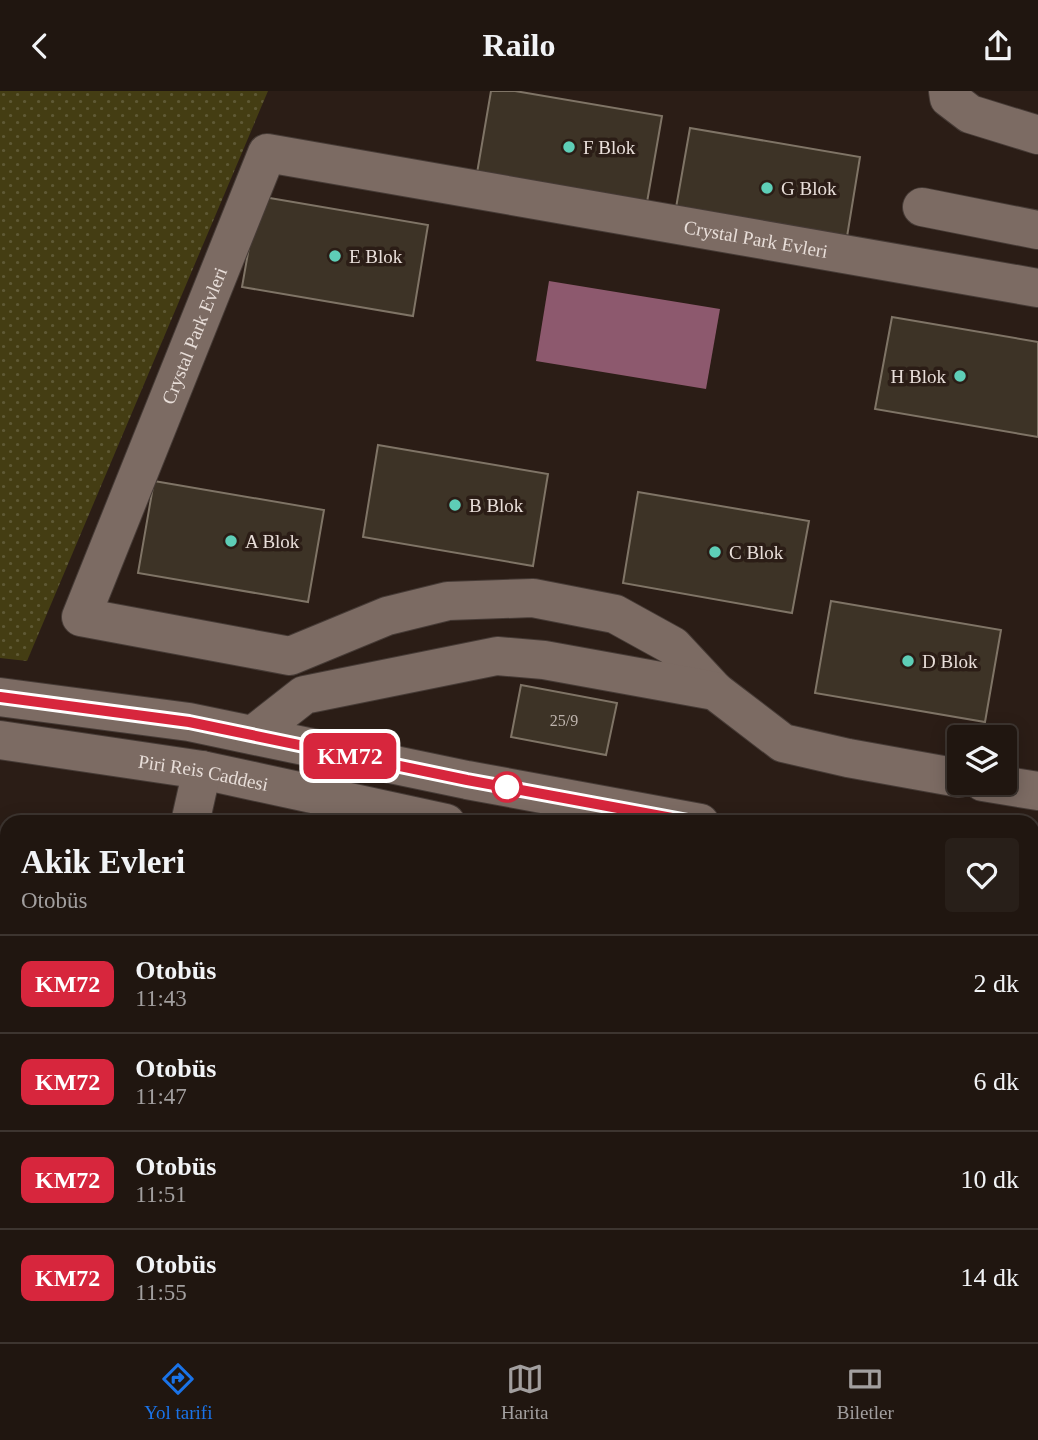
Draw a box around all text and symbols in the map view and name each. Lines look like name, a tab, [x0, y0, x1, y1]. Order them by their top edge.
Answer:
icon: back	[21, 27, 59, 65]
text: Railo	[483, 27, 555, 63]
icon: share	[979, 27, 1017, 65]
place label: F Blok	[583, 137, 636, 158]
marker: F Blok	[561, 139, 577, 155]
place label: G Blok	[781, 178, 837, 199]
marker: G Blok	[759, 180, 775, 196]
street label: Crystal Park Evleri	[682, 216, 829, 262]
place label: E Blok	[349, 246, 403, 267]
marker: E Blok	[327, 248, 343, 264]
street label: Crystal Park Evleri	[157, 264, 231, 407]
place label: H Blok	[891, 366, 946, 387]
marker: H Blok	[952, 368, 968, 384]
place label: B Blok	[469, 495, 524, 516]
marker: B Blok	[447, 497, 463, 513]
place label: A Blok	[245, 531, 300, 552]
marker: A Blok	[223, 533, 239, 549]
place label: C Blok	[729, 542, 784, 563]
marker: C Blok	[707, 544, 723, 560]
place label: D Blok	[922, 651, 978, 672]
marker: D Blok	[900, 653, 916, 669]
house number: 25/9	[550, 712, 578, 729]
map controls	[947, 725, 1017, 795]
button: layers	[947, 725, 1017, 795]
line badge: KM72	[301, 733, 399, 779]
text: KM72	[317, 743, 383, 769]
street label: Piri Reis Caddesi	[137, 751, 270, 795]
unlabelled marker	[492, 772, 522, 802]
button: heart	[945, 838, 1019, 912]
text: Akik Evleri	[21, 844, 185, 880]
text: Otobüs	[21, 888, 87, 913]
text: Otobüs	[135, 956, 216, 985]
text: 2 dk	[974, 969, 1019, 998]
text: KM72	[35, 971, 100, 997]
text: 11:43	[135, 986, 187, 1011]
text: Otobüs	[135, 1054, 216, 1083]
text: 6 dk	[974, 1067, 1019, 1096]
text: KM72	[35, 1069, 100, 1095]
text: 11:47	[135, 1084, 187, 1109]
text: Otobüs	[135, 1152, 216, 1181]
text: 10 dk	[961, 1165, 1019, 1194]
text: KM72	[35, 1167, 100, 1193]
text: 11:51	[135, 1182, 187, 1207]
text: Otobüs	[135, 1250, 216, 1279]
text: 14 dk	[961, 1263, 1019, 1292]
text: KM72	[35, 1265, 100, 1291]
text: 11:55	[135, 1280, 187, 1305]
tab: Yol tarifi	[144, 1360, 212, 1424]
tab: Harita	[501, 1360, 548, 1424]
tab: Biletler	[837, 1360, 894, 1424]

